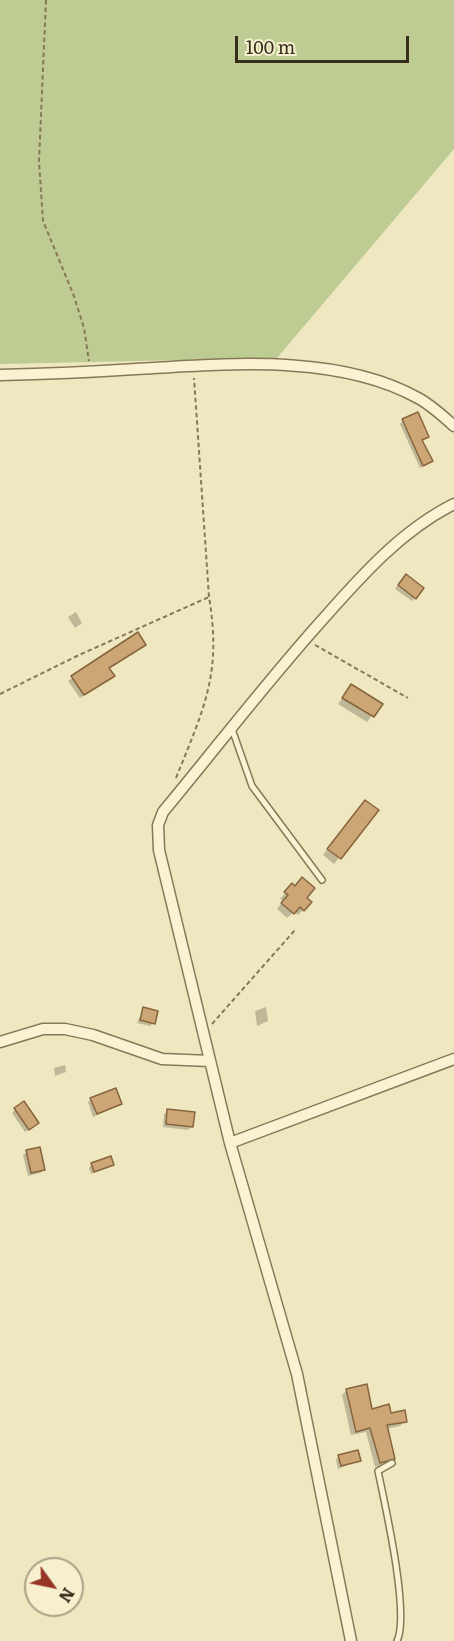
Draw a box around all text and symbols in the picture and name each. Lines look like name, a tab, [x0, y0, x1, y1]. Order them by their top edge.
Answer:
scale bar	[238, 24, 412, 62]
text: 100 m	[246, 33, 295, 60]
north arrow	[24, 1557, 84, 1617]
text: N	[54, 1584, 81, 1608]

